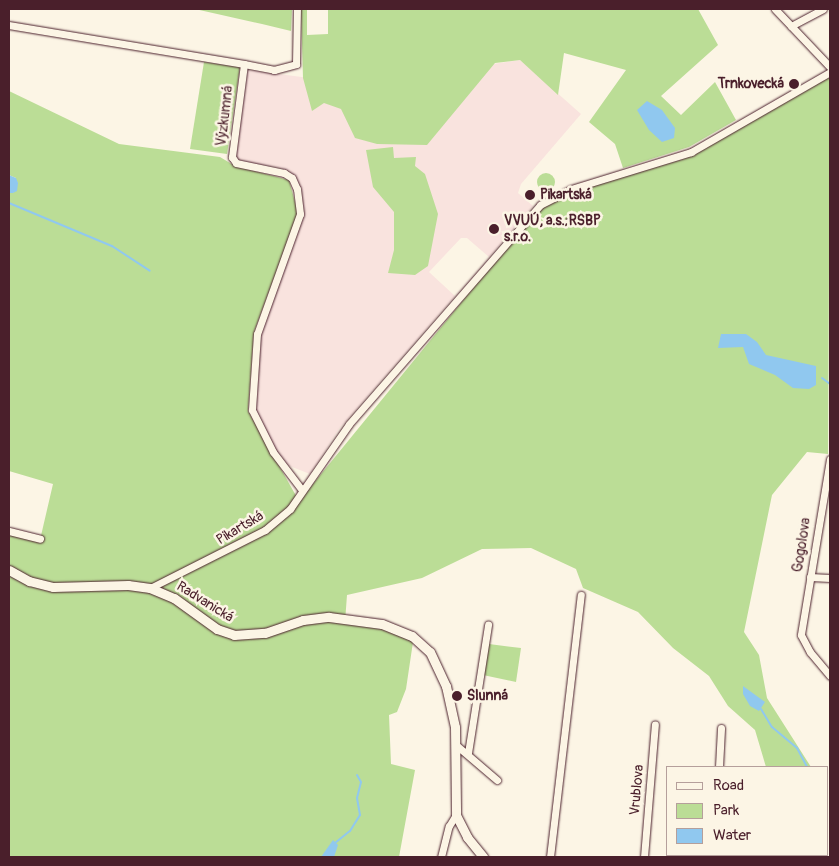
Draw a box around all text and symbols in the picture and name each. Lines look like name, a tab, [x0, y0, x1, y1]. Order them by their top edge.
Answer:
place label: Trnkovecká	[718, 76, 784, 92]
marker: Trnkovecká	[788, 78, 800, 90]
street label: Výzkumná	[213, 85, 237, 147]
place label: Pikartská	[540, 187, 592, 203]
marker: Pikartská	[524, 189, 536, 201]
place label: VVUÚ, a.s.;RSBP s.r.o.	[504, 213, 601, 246]
marker: VVUÚ, a.s.;RSBP s.r.o.	[488, 223, 500, 235]
street label: Pikartská	[213, 507, 267, 549]
street label: Gogolova	[789, 517, 815, 573]
street label: Radvanická	[174, 578, 236, 626]
place label: Slunná	[467, 688, 508, 704]
marker: Slunná	[451, 690, 463, 702]
street label: Vrublova	[626, 764, 648, 816]
legend	[666, 766, 829, 856]
text: Road	[713, 776, 744, 795]
text: Park	[713, 801, 739, 820]
text: Water	[713, 826, 751, 845]

